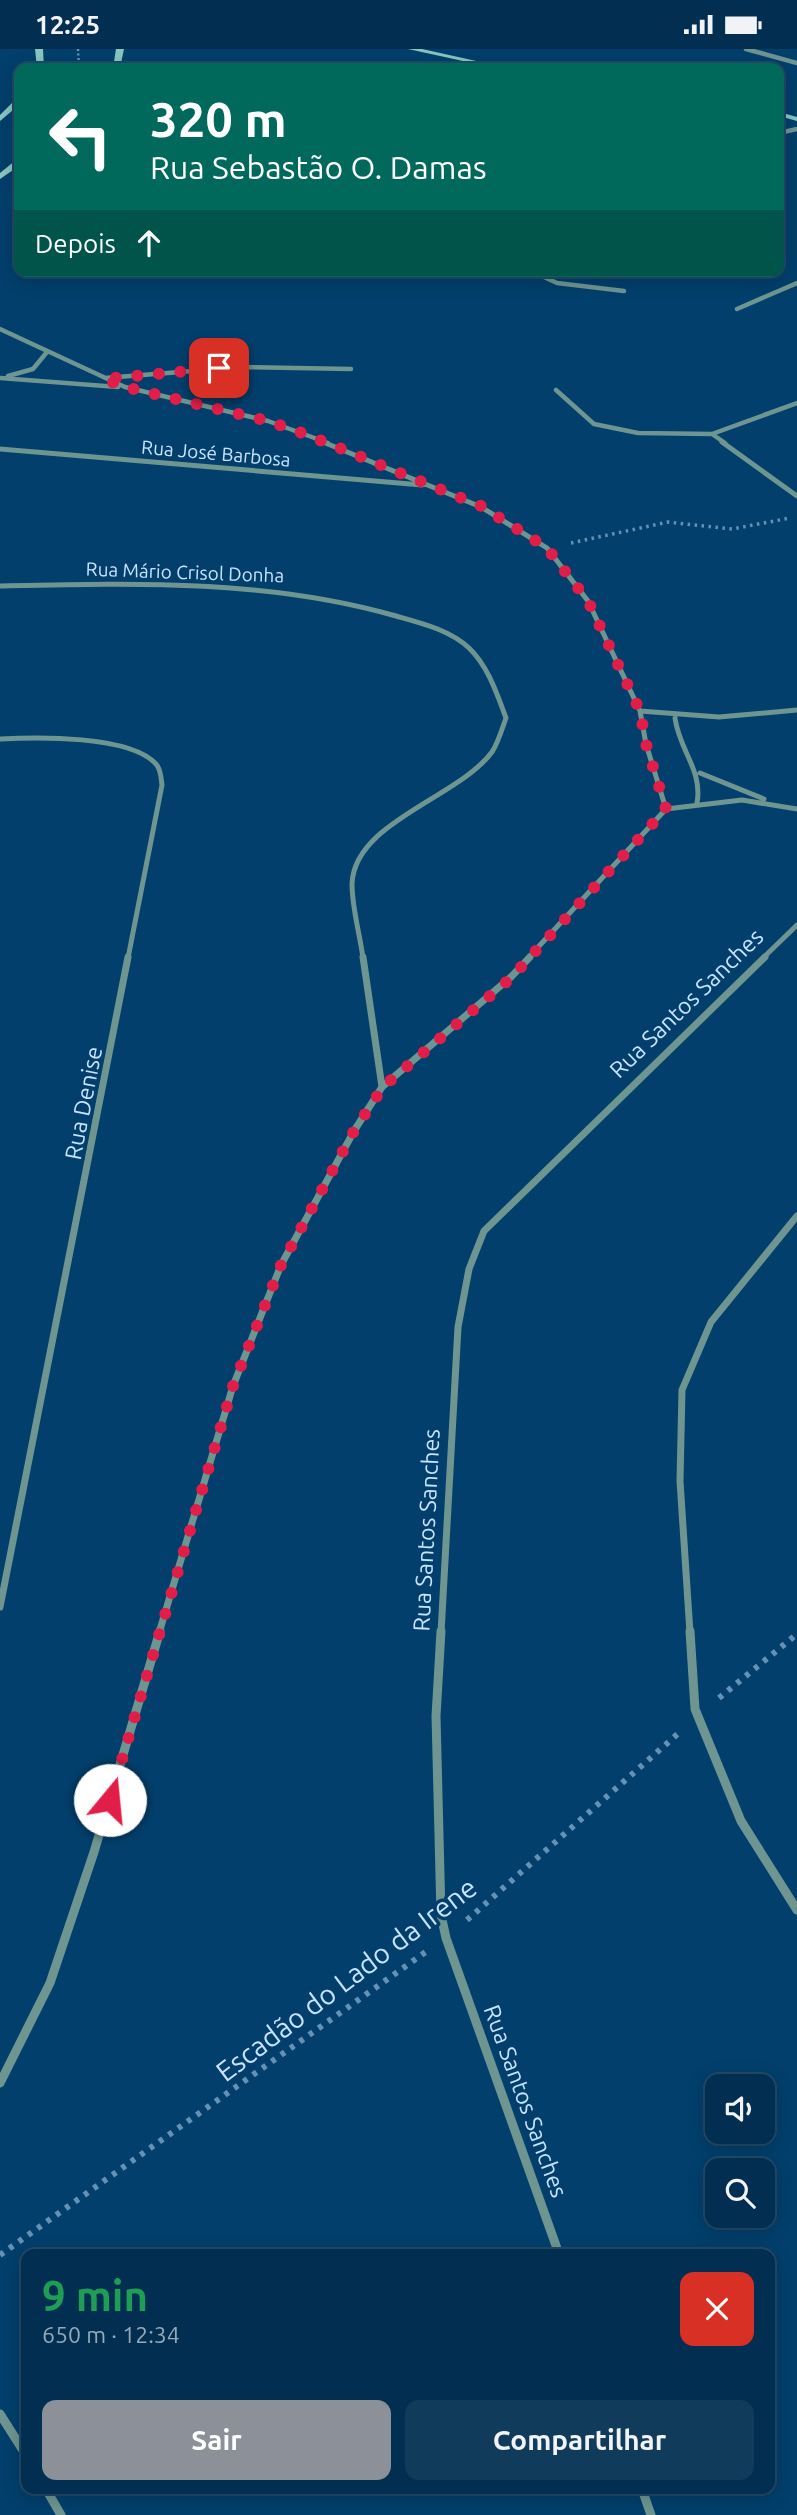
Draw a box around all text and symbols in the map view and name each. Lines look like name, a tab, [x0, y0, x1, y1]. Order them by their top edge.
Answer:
text: 12:25	[35, 10, 100, 39]
icon: left	[35, 91, 126, 182]
text: 320 m	[150, 91, 287, 146]
text: Rua Sebastão O. Damas	[150, 149, 487, 185]
icon: ahead	[130, 224, 168, 262]
text: Depois	[35, 229, 116, 258]
pin	[189, 338, 249, 398]
icon: arrive	[200, 349, 238, 387]
street label: Rua José Barbosa	[141, 436, 291, 470]
street label: Rua Mário Crisol Donha	[85, 558, 285, 586]
street label: Rua Santos Sanches	[604, 924, 768, 1082]
street label: Rua Denise	[60, 1044, 106, 1162]
street label: Rua Santos Sanches	[408, 1428, 444, 1632]
position arrow	[73, 1763, 147, 1837]
street label: Escadão do Lado da Irene	[210, 1871, 482, 2087]
street label: Rua Santos Sanches	[480, 2001, 572, 2201]
map controls	[705, 2074, 775, 2228]
button: sound	[705, 2074, 775, 2144]
button: search	[705, 2158, 775, 2228]
text: 9 min	[42, 2272, 148, 2319]
button: close	[680, 2272, 754, 2346]
text: 650 m · 12:34	[42, 2322, 180, 2347]
button: Sair	[42, 2400, 391, 2480]
button: Compartilhar	[405, 2400, 754, 2480]

